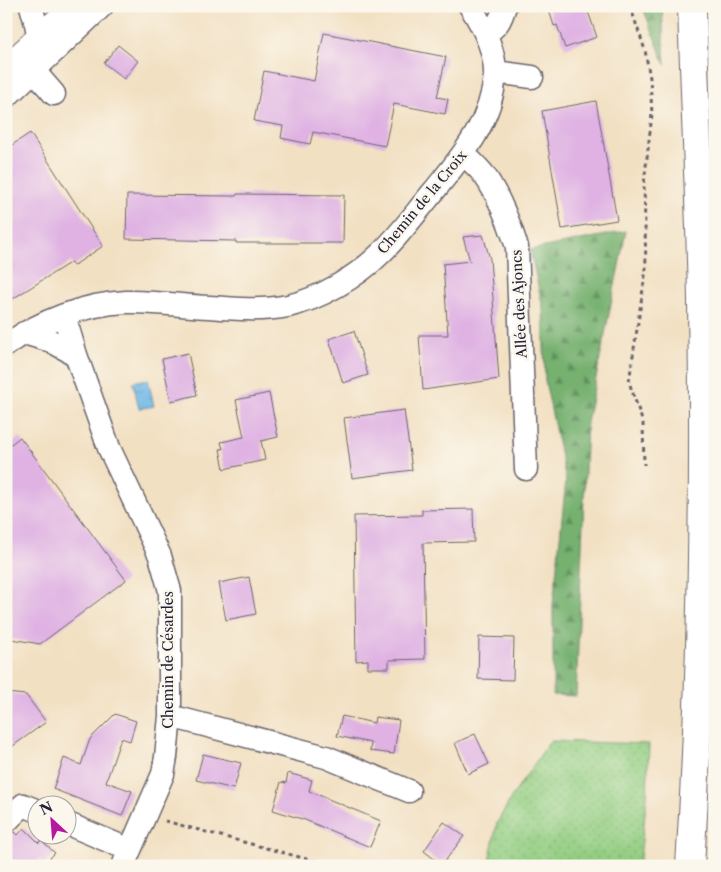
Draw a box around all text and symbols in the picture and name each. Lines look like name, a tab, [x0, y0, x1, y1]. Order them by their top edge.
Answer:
street label: Chemin de la Croix	[373, 146, 471, 258]
street label: Allée des Ajoncs	[507, 249, 531, 360]
street label: Chemin de Césardes	[159, 591, 177, 729]
north arrow	[28, 794, 78, 844]
text: N	[37, 798, 56, 819]

